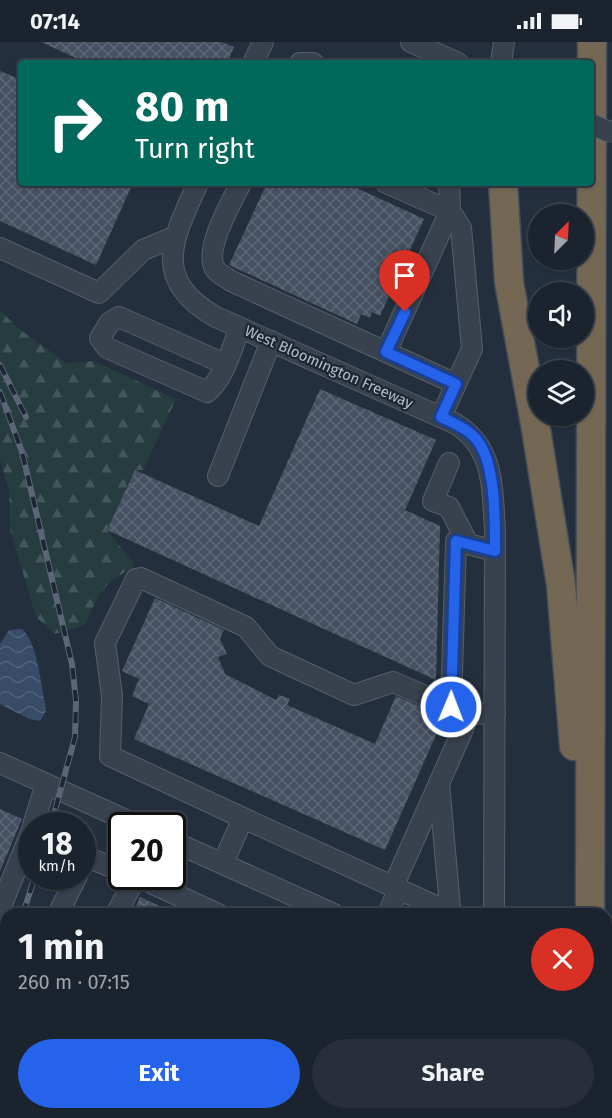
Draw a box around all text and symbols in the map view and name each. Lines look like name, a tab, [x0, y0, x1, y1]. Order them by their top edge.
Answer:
text: 07:14	[30, 8, 80, 35]
text: 80 m	[135, 82, 229, 132]
icon: right	[36, 84, 114, 162]
text: Turn right	[135, 133, 255, 165]
north arrow	[528, 204, 594, 270]
map controls	[528, 204, 594, 426]
pin	[379, 250, 430, 312]
icon: arrive	[388, 259, 421, 292]
button: sound	[528, 282, 594, 348]
street label: West Bloomington Freeway	[242, 322, 417, 413]
button: layers	[528, 360, 594, 426]
position arrow	[419, 675, 483, 739]
speed limit sign: 20	[108, 812, 186, 890]
text: 18	[41, 826, 73, 862]
text: km/h	[38, 857, 76, 875]
text: 1 min	[18, 925, 105, 969]
button: close	[531, 928, 594, 991]
text: 260 m · 07:15	[18, 970, 130, 994]
button: Exit	[18, 1039, 300, 1108]
button: Share	[312, 1039, 594, 1108]

